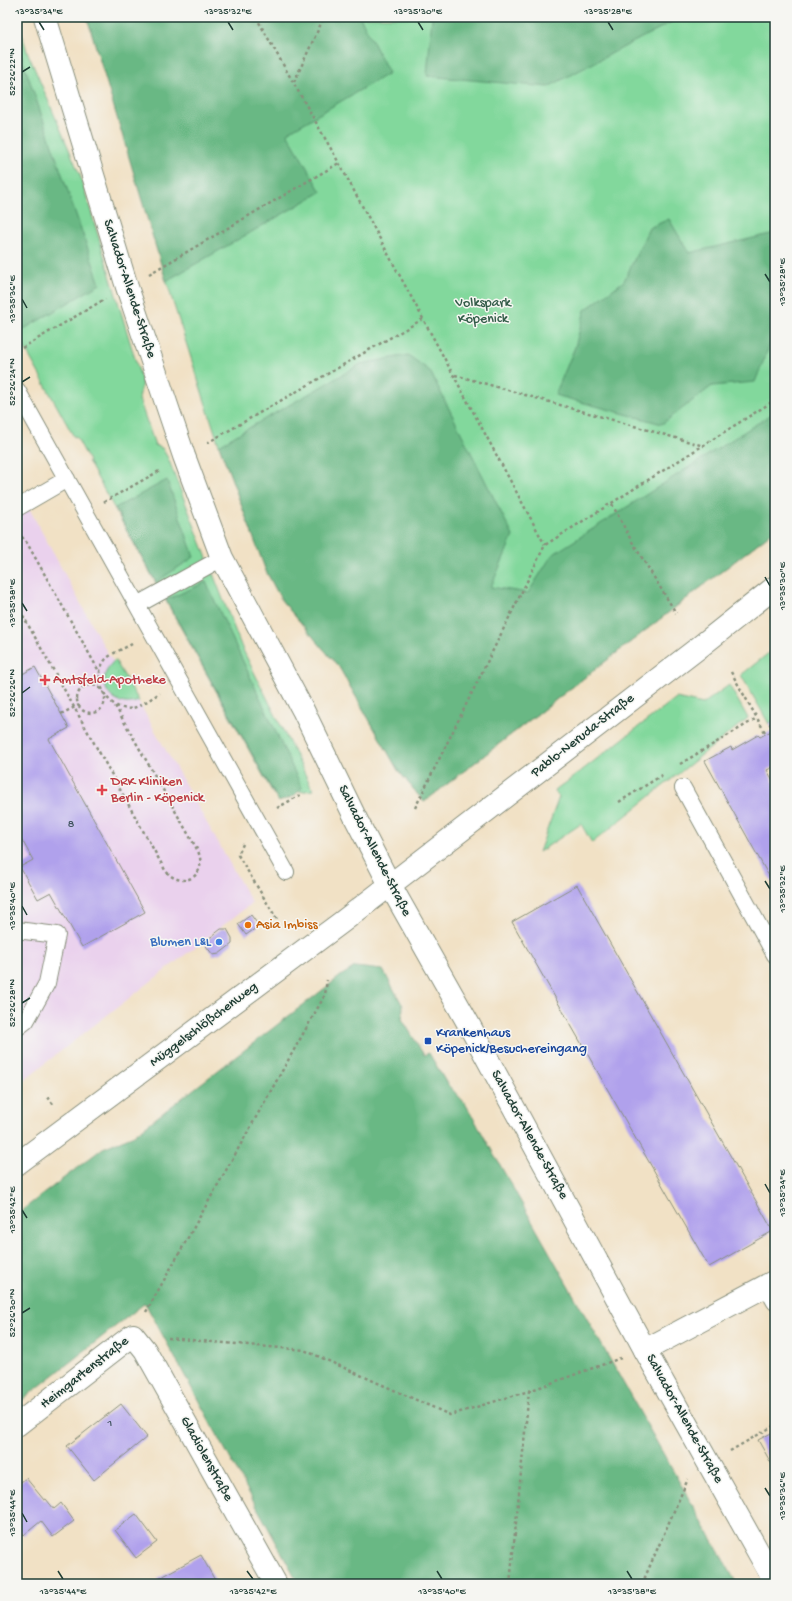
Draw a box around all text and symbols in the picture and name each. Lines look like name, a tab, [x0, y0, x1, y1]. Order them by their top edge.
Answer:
text: 13°35'34"E	[14, 6, 63, 18]
text: 13°35'32"E	[203, 6, 252, 18]
text: 13°35'30"E	[393, 6, 443, 18]
text: 13°35'28"E	[583, 6, 633, 18]
text: 52°26'22"N	[7, 48, 19, 96]
street label: Salvador-Allende-Straße	[99, 217, 160, 361]
text: 13°35'28"E	[777, 257, 789, 307]
text: 13°35'36"E	[7, 275, 19, 324]
park label: Volkspark Köpenick	[454, 295, 512, 328]
text: 52°26'24"N	[7, 358, 19, 406]
text: 13°35'30"E	[777, 561, 789, 611]
text: 13°35'38"E	[7, 578, 19, 628]
text: 52°26'26"N	[7, 669, 19, 717]
place label: Amtsfeld-Apotheke	[53, 672, 166, 689]
marker: Amtsfeld-Apotheke	[40, 675, 50, 685]
street label: Pablo-Neruda-Straße	[527, 690, 639, 782]
place label: DRK Kliniken Berlin - Köpenick	[110, 774, 206, 807]
street label: Salvador-Allende-Straße	[334, 783, 415, 920]
marker: DRK Kliniken Berlin - Köpenick	[96, 784, 108, 796]
house number: 8	[68, 818, 75, 832]
text: 13°35'32"E	[777, 865, 789, 914]
text: 13°35'40"E	[7, 881, 19, 931]
place label: Asia Imbiss	[256, 917, 318, 934]
marker: Asia Imbiss	[243, 920, 253, 930]
place label: Blumen L&L	[149, 934, 212, 951]
marker: Blumen L&L	[214, 937, 224, 947]
text: 52°26'28"N	[7, 978, 19, 1027]
street label: Müggelschlößchenweg	[147, 979, 261, 1071]
place label: Krankenhaus Köpenick/Besuchereingang	[436, 1025, 587, 1058]
marker: Krankenhaus Köpenick/Besuchereingang	[423, 1036, 433, 1046]
street label: Salvador-Allende-Straße	[486, 1068, 572, 1203]
text: 13°35'34"E	[777, 1169, 789, 1218]
text: 13°35'42"E	[7, 1186, 19, 1234]
text: 52°26'30"N	[7, 1288, 19, 1337]
street label: Heimgartenstraße	[37, 1333, 133, 1413]
street label: Salvador-Allende-Straße	[641, 1352, 727, 1487]
street label: Gladiolenstraße	[176, 1414, 237, 1505]
house number: 1	[107, 1417, 113, 1431]
text: 13°35'36"E	[777, 1472, 789, 1521]
text: 13°35'44"E	[7, 1489, 19, 1537]
text: 13°35'44"E	[39, 1586, 87, 1598]
text: 13°35'42"E	[229, 1586, 277, 1598]
text: 13°35'40"E	[417, 1586, 467, 1598]
text: 13°35'38"E	[607, 1586, 657, 1598]

